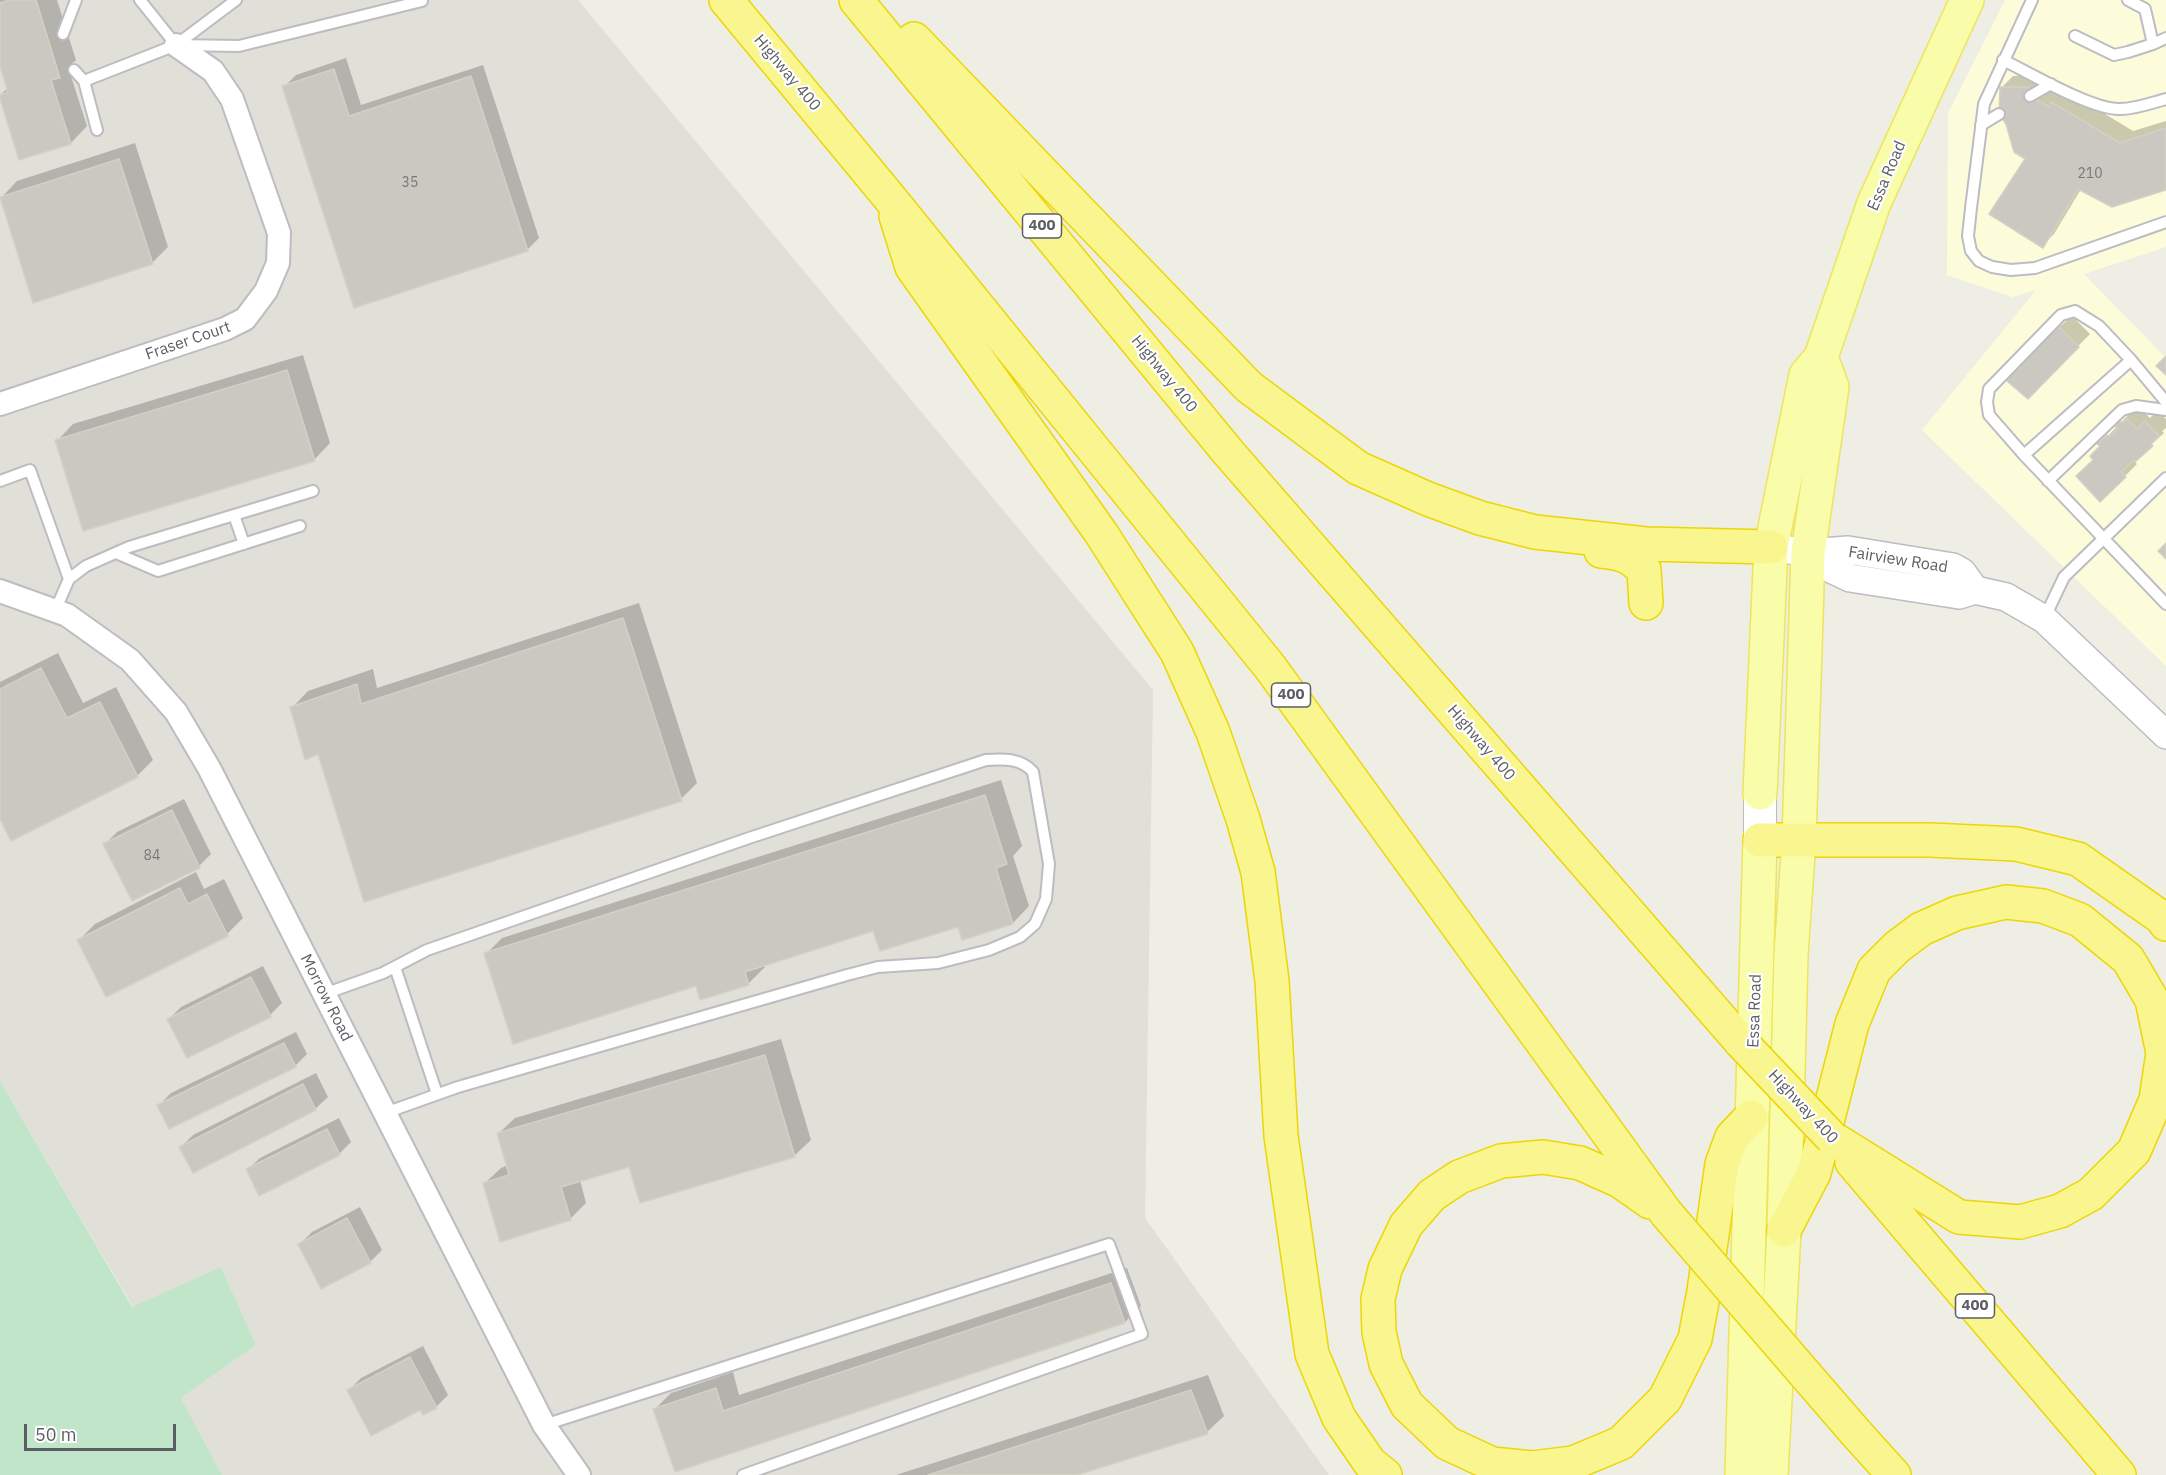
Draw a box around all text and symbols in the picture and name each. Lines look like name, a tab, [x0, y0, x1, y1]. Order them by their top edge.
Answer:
street label: Highway 400	[749, 31, 825, 115]
street label: Essa Road	[1864, 138, 1910, 214]
house number: 210	[2077, 166, 2103, 182]
house number: 35	[402, 175, 418, 191]
road number: 400	[1022, 214, 1062, 238]
street label: Fraser Court	[143, 317, 233, 365]
street label: Highway 400	[1127, 331, 1201, 417]
street label: Fairview Road	[1847, 543, 1949, 577]
road number: 400	[1272, 683, 1310, 707]
street label: Highway 400	[1443, 701, 1519, 785]
house number: 84	[144, 848, 160, 864]
street label: Morrow Road	[296, 951, 356, 1045]
street label: Essa Road	[1744, 974, 1766, 1048]
street label: Highway 400	[1764, 1066, 1842, 1148]
road number: 400	[1956, 1294, 1994, 1318]
scale bar	[27, 1412, 178, 1450]
text: 50 m	[35, 1423, 77, 1446]

